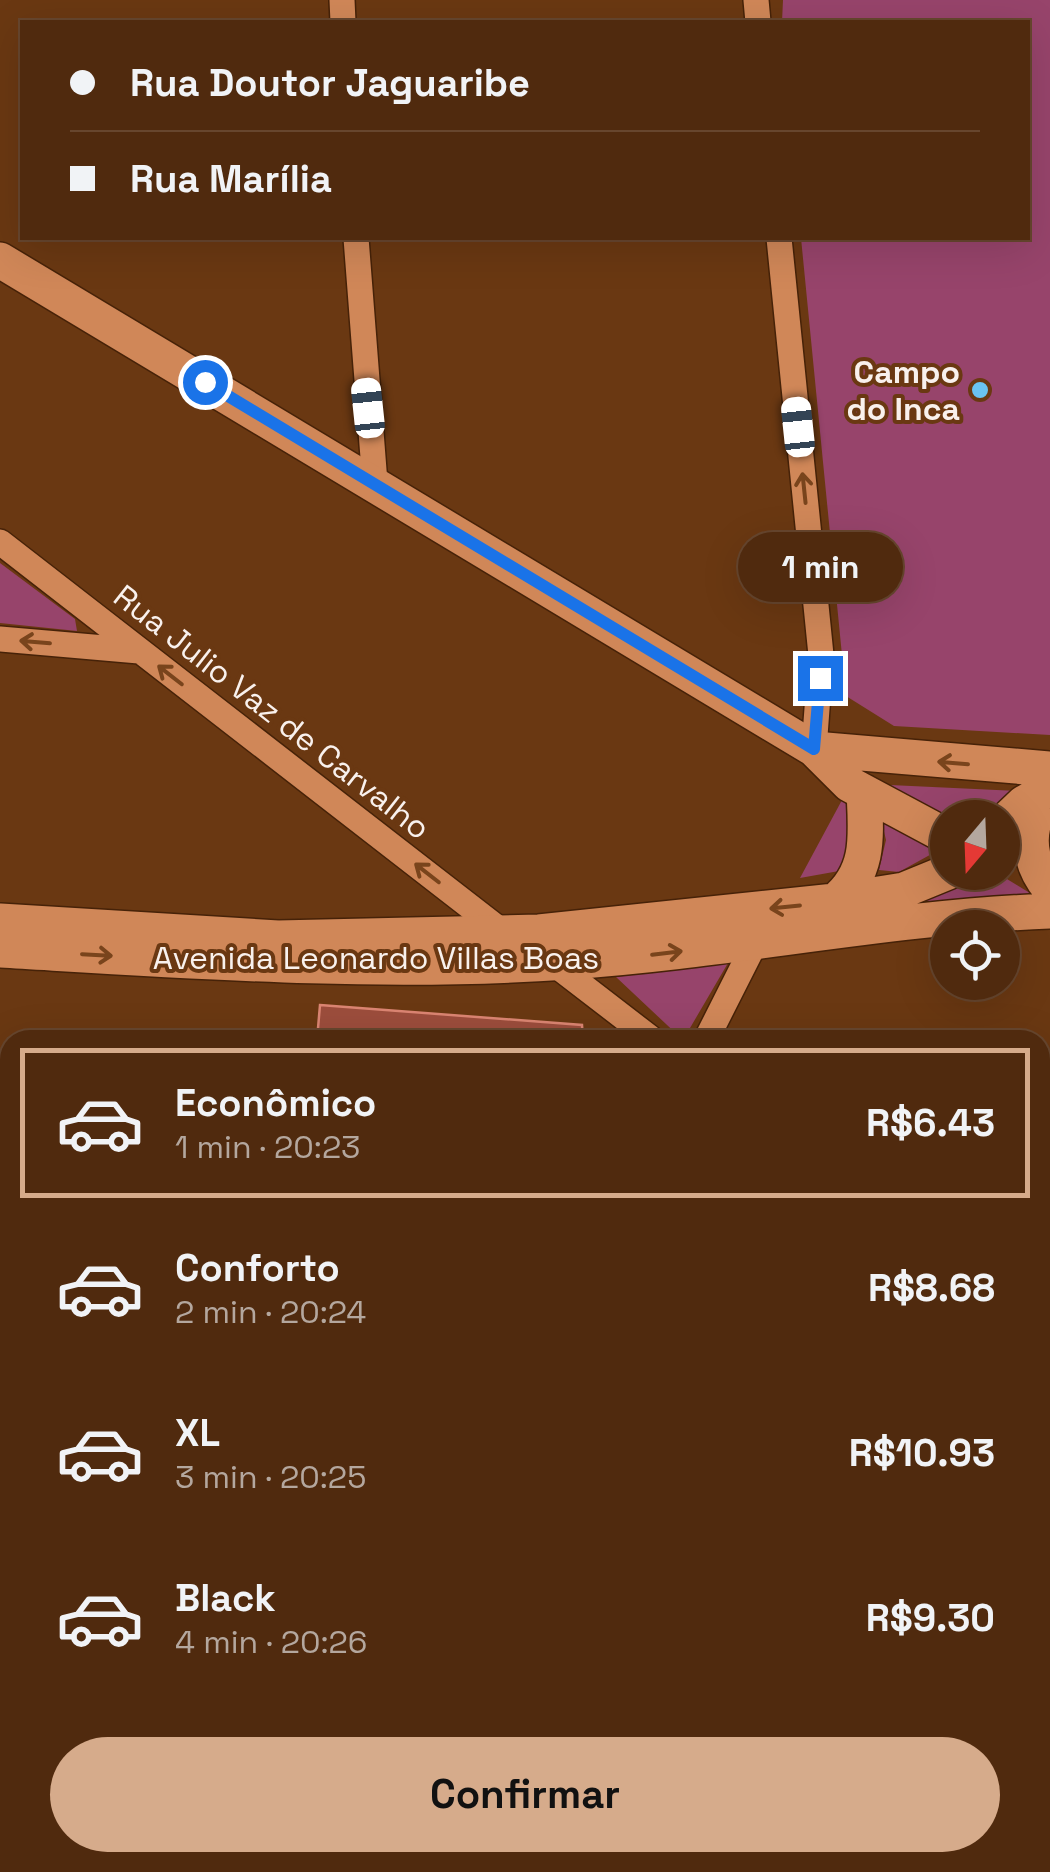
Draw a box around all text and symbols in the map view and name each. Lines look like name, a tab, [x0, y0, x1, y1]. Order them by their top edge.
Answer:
text: Rua Doutor Jaguaribe	[130, 59, 530, 107]
text: Rua Marília	[130, 155, 332, 203]
place label: Campo do Inca	[846, 352, 960, 429]
route start	[183, 360, 228, 405]
car	[350, 377, 386, 439]
marker: Campo do Inca	[969, 379, 991, 401]
car	[780, 396, 816, 458]
one-way arrow	[794, 473, 813, 505]
callout: 1 min	[738, 533, 902, 603]
text: 1 min	[781, 547, 860, 587]
street label: Rua Julio Vaz de Carvalho	[106, 576, 438, 848]
one-way arrow	[19, 632, 51, 651]
route end	[798, 656, 843, 701]
one-way arrow	[157, 664, 184, 685]
one-way arrow	[937, 753, 969, 772]
north arrow	[930, 800, 1020, 890]
map controls	[930, 800, 1020, 1000]
one-way arrow	[414, 863, 441, 884]
one-way arrow	[769, 898, 801, 917]
button: locate	[930, 910, 1020, 1000]
street label: Avenida Leonardo Villas Boas	[153, 938, 599, 978]
one-way arrow	[650, 944, 682, 962]
one-way arrow	[81, 946, 113, 965]
icon: car	[55, 1078, 145, 1168]
text: Econômico	[175, 1079, 376, 1127]
text: R$6.43	[866, 1099, 995, 1147]
text: 1 min · 20:23	[175, 1127, 360, 1167]
icon: car	[55, 1243, 145, 1333]
text: Conforto	[175, 1244, 340, 1292]
text: R$8.68	[868, 1264, 995, 1312]
text: 2 min · 20:24	[175, 1292, 366, 1332]
icon: car	[55, 1408, 145, 1498]
text: XL	[175, 1409, 220, 1457]
text: R$10.93	[849, 1429, 995, 1477]
text: 3 min · 20:25	[175, 1457, 366, 1497]
icon: car	[55, 1573, 145, 1663]
text: Black	[175, 1574, 276, 1622]
text: R$9.30	[866, 1594, 995, 1642]
text: 4 min · 20:26	[175, 1622, 367, 1662]
button: Confirmar	[50, 1737, 1000, 1852]

